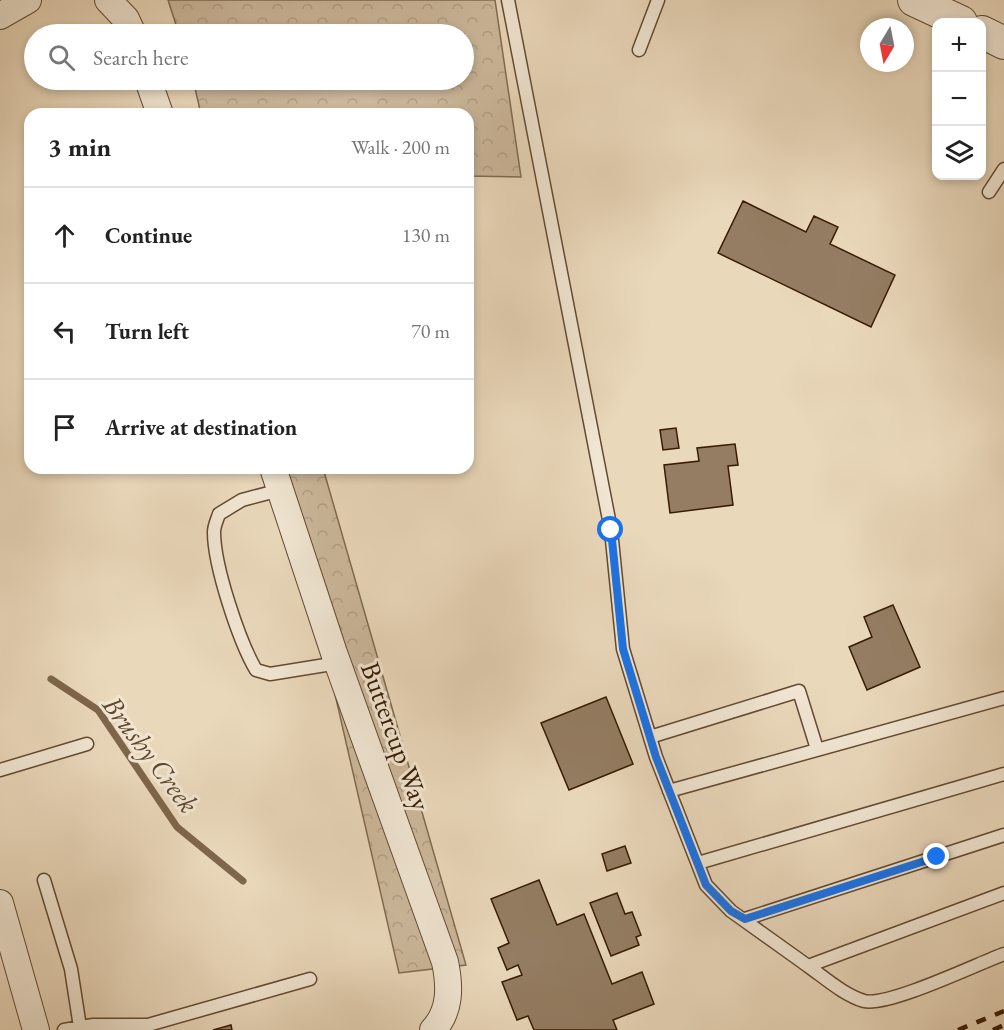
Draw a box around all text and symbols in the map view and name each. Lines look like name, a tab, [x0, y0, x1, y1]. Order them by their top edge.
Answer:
north arrow	[860, 18, 914, 72]
map controls	[932, 18, 986, 180]
button: +	[932, 18, 986, 72]
search box	[24, 24, 474, 90]
icon: search	[45, 41, 78, 74]
text: Search here	[93, 43, 188, 72]
button: −	[932, 72, 986, 126]
button: layers	[932, 126, 986, 180]
text: 3 min	[48, 130, 111, 164]
text: Walk · 200 m	[351, 134, 450, 160]
icon: ahead	[48, 219, 81, 252]
text: Continue	[105, 221, 192, 250]
text: 130 m	[402, 222, 450, 248]
icon: left	[48, 315, 81, 348]
text: Turn left	[105, 317, 189, 346]
text: 70 m	[411, 318, 450, 344]
icon: arrive	[48, 411, 81, 444]
text: Arrive at destination	[105, 413, 297, 442]
route start	[597, 516, 623, 542]
street label: Buttercup Way	[353, 657, 439, 815]
water label: Brushy Creek	[94, 687, 207, 820]
route end	[923, 843, 949, 869]

